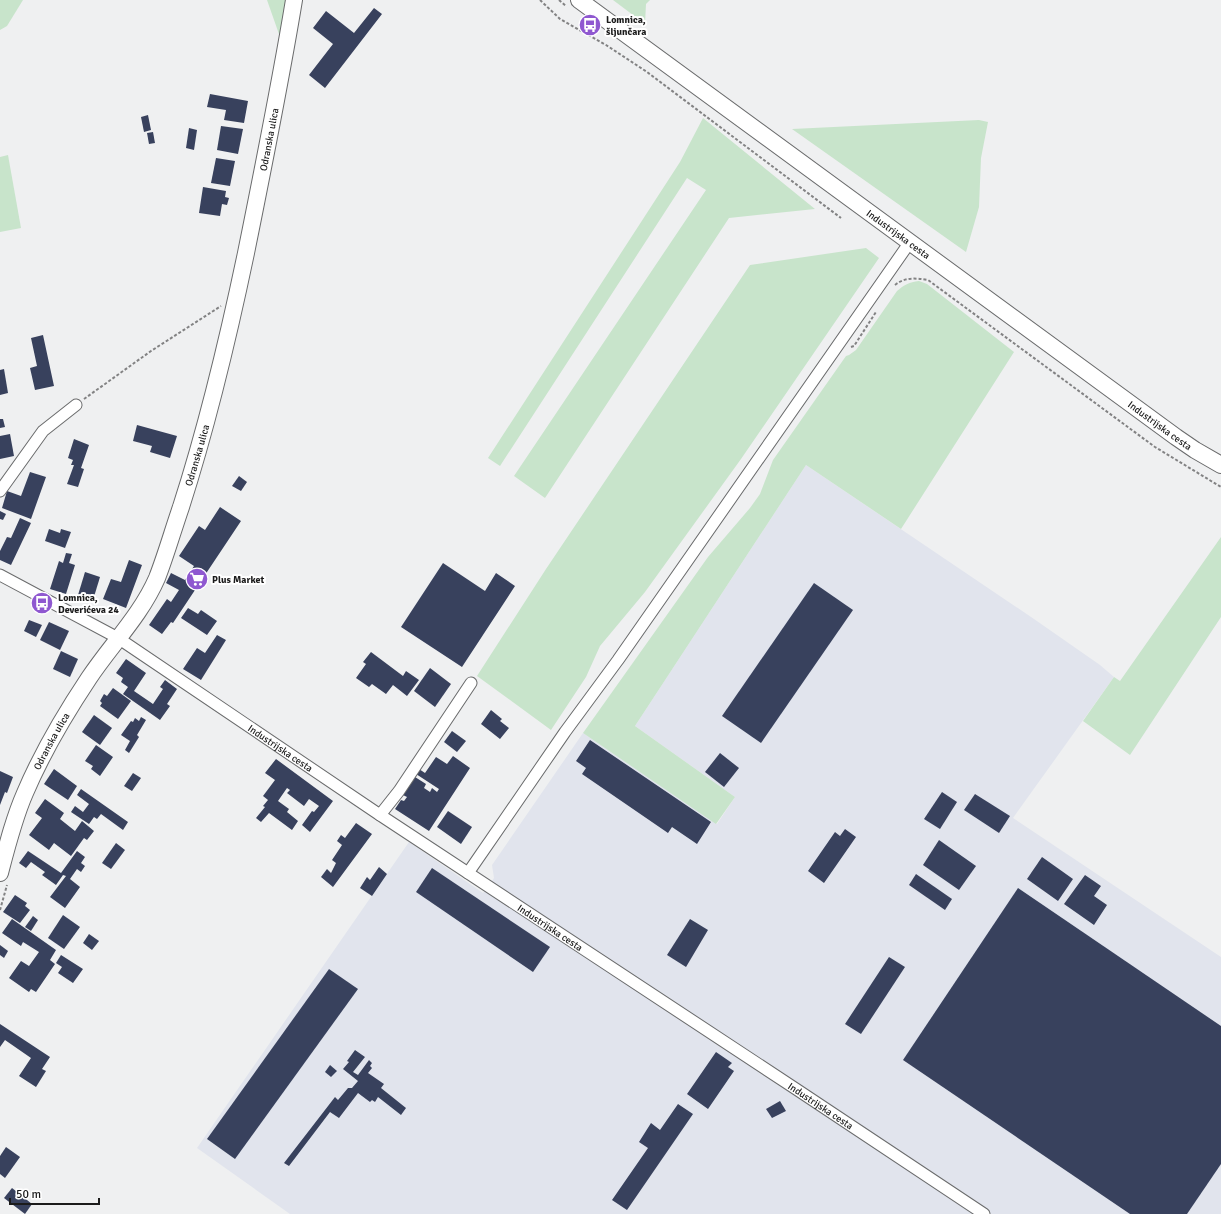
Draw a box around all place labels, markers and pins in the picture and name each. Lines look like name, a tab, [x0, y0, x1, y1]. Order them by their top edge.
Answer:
bus stop icon: Lomnica, šljunčara	[577, 12, 603, 38]
place label: Lomnica, šljunčara	[606, 14, 646, 38]
supermarket icon: Plus Market	[184, 566, 210, 592]
place label: Plus Market	[212, 574, 264, 586]
bus stop icon: Lomnica, Deverićeva 24	[29, 590, 55, 616]
place label: Lomnica, Deverićeva 24	[58, 592, 119, 616]

